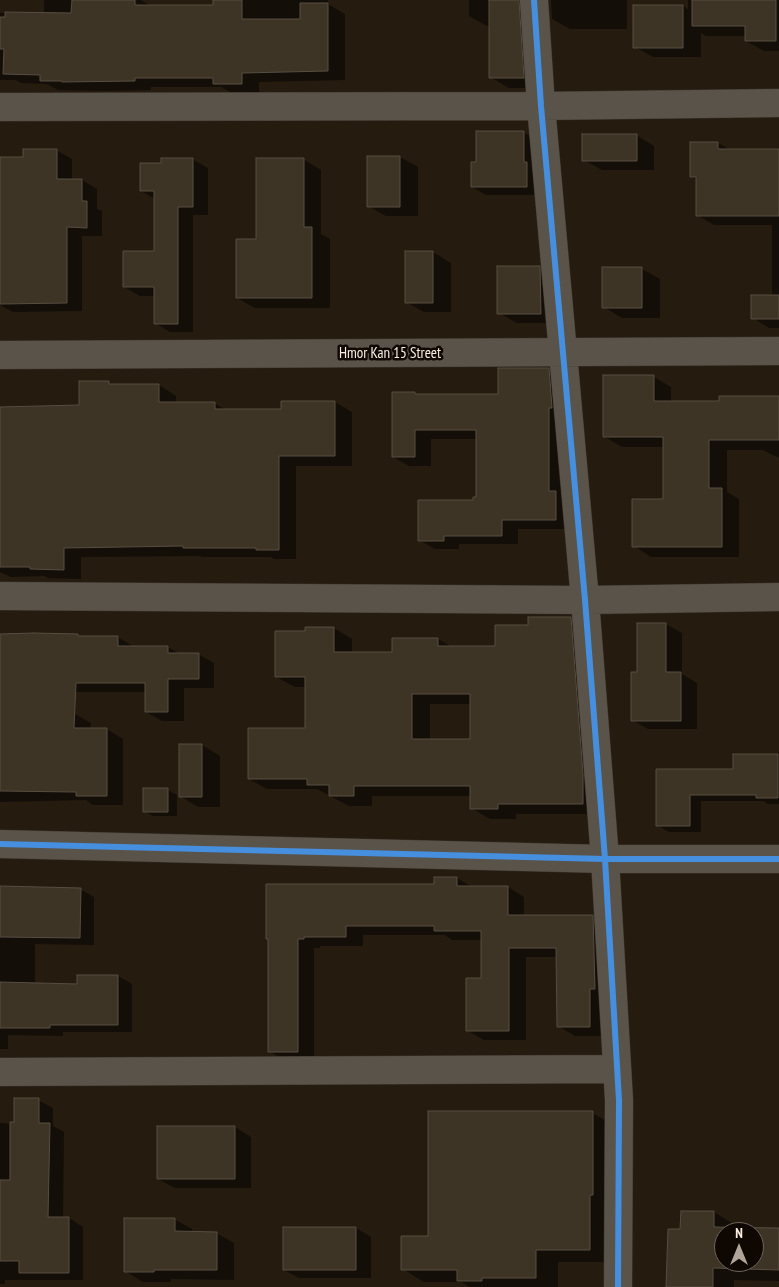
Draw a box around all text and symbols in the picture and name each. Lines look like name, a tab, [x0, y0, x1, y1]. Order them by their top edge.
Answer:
street label: Hmor Kan 15 Street	[339, 345, 441, 363]
north arrow	[714, 1222, 764, 1272]
text: N	[735, 1224, 743, 1242]

